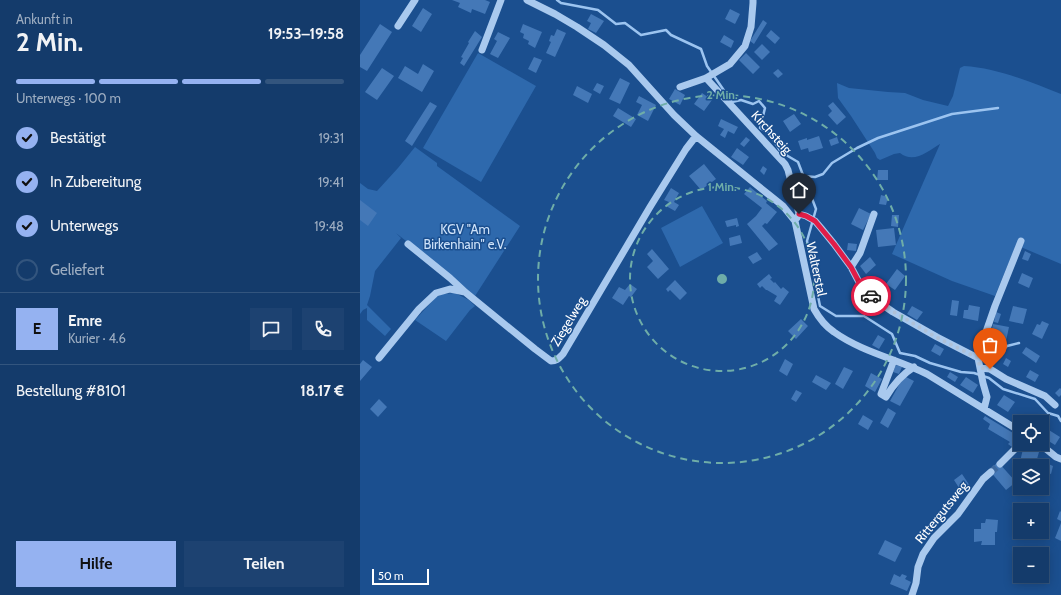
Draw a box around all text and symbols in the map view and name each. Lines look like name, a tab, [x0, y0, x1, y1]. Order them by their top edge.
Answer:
text: Ankunft in	[16, 11, 73, 27]
text: 19:53–19:58	[268, 25, 344, 43]
text: 2 Min.	[16, 26, 83, 58]
text: 2 Min.	[706, 87, 738, 102]
text: Unterwegs · 100 m	[16, 90, 121, 106]
street label: Kirchsteig	[748, 107, 796, 157]
icon: check	[16, 127, 38, 149]
text: Bestätigt	[50, 129, 106, 147]
text: 19:31	[318, 130, 344, 146]
icon: check	[16, 171, 38, 193]
text: In Zubereitung	[50, 173, 141, 191]
pin	[782, 173, 816, 214]
text: 19:41	[318, 174, 344, 190]
text: 1 Min.	[707, 179, 737, 194]
icon: home	[788, 179, 810, 201]
icon: check	[16, 215, 38, 237]
text: Unterwegs	[50, 217, 118, 235]
text: 19:48	[314, 218, 344, 234]
park label: KGV "Am Birkenhain" e.V.	[423, 221, 507, 252]
street label: Walterstal	[803, 240, 831, 298]
text: Geliefert	[50, 261, 104, 279]
centre of rings	[715, 272, 729, 286]
courier	[851, 276, 891, 316]
icon: car	[860, 285, 882, 307]
street label: Ziegelweg	[547, 293, 589, 349]
button: chat	[250, 308, 292, 350]
button: phone	[302, 308, 344, 350]
text: Emre	[68, 312, 102, 330]
text: E	[33, 320, 41, 338]
pin	[973, 328, 1007, 369]
text: Kurier · 4.6	[68, 330, 126, 346]
icon: bag	[979, 334, 1001, 356]
text: Bestellung #8101	[16, 382, 126, 400]
text: 18.17 €	[300, 382, 344, 400]
map controls	[1013, 415, 1049, 583]
button: locate	[1013, 415, 1049, 451]
button: layers	[1013, 459, 1049, 495]
street label: Rittergutsweg	[911, 477, 971, 546]
button: +	[1013, 503, 1049, 539]
button: Hilfe	[16, 541, 176, 587]
button: Teilen	[184, 541, 344, 587]
button: −	[1013, 547, 1049, 583]
scale bar	[372, 567, 429, 586]
text: 50 m	[378, 569, 404, 583]

